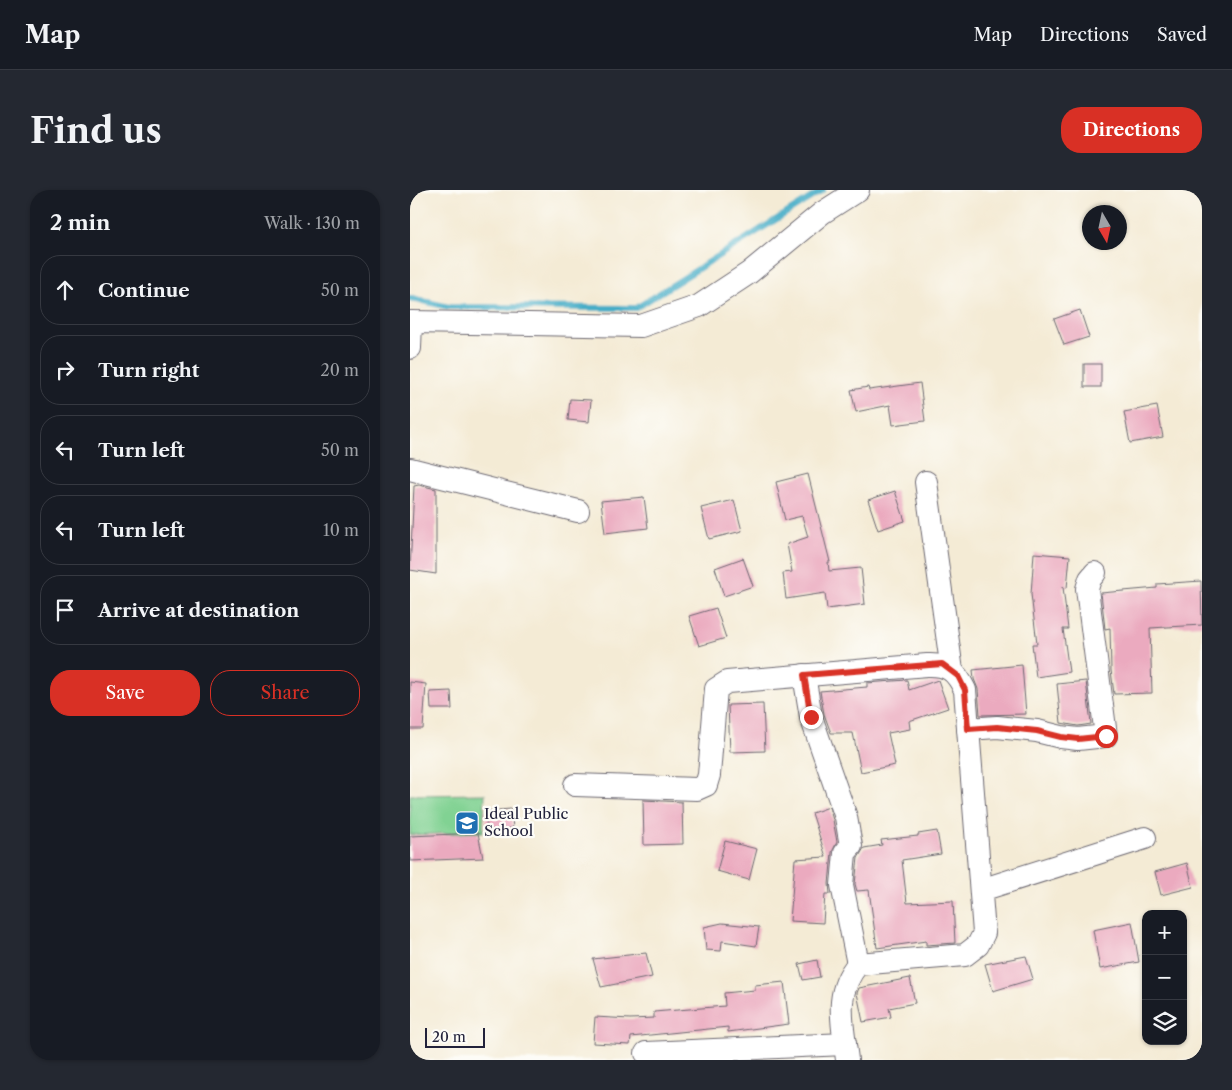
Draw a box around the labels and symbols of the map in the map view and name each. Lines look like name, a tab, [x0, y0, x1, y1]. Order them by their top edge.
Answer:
north arrow	[1082, 205, 1127, 250]
route end	[800, 706, 823, 729]
route start	[1095, 725, 1118, 748]
place label: Ideal Public School	[484, 804, 568, 840]
school or university icon: Ideal Public School	[454, 810, 480, 836]
scale bar	[425, 1025, 485, 1048]

